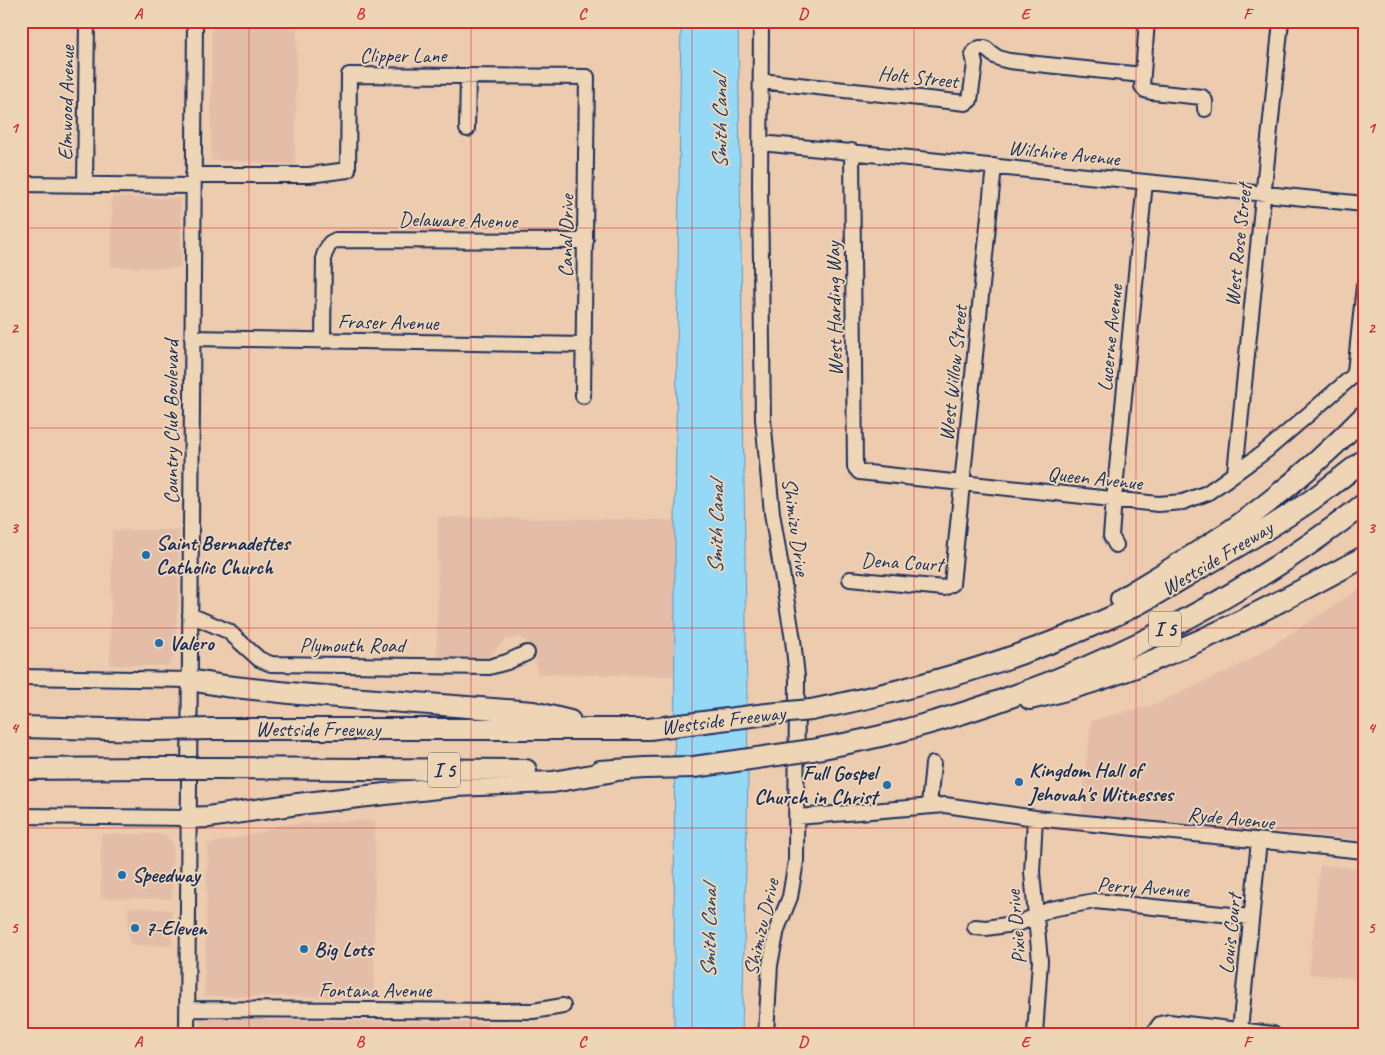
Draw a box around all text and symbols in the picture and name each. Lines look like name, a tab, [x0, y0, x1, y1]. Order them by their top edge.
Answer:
text: A	[134, 4, 144, 24]
text: B	[356, 4, 366, 24]
text: C	[578, 4, 588, 24]
text: D	[798, 4, 809, 24]
text: E	[1021, 4, 1032, 24]
text: F	[1243, 4, 1254, 24]
street label: Clipper Lane	[360, 42, 449, 68]
street label: Elmwood Avenue	[52, 44, 80, 161]
street label: Holt Street	[877, 60, 961, 94]
water label: Smith Canal	[706, 70, 734, 169]
text: 1	[10, 118, 19, 138]
text: 1	[1367, 118, 1376, 138]
street label: Wilshire Avenue	[1007, 134, 1122, 172]
street label: West Rose Street	[1219, 179, 1258, 308]
street label: Canal Drive	[552, 192, 580, 278]
street label: Delaware Avenue	[399, 206, 520, 234]
street label: West Harding Way	[820, 240, 848, 376]
street label: Lucerne Avenue	[1091, 282, 1129, 393]
street label: West Willow Street	[933, 302, 973, 442]
street label: Fraser Avenue	[337, 308, 440, 336]
text: 2	[10, 318, 19, 338]
text: 2	[1367, 318, 1376, 338]
street label: Country Club Boulevard	[158, 336, 184, 504]
street label: Queen Avenue	[1046, 460, 1145, 496]
water label: Smith Canal	[701, 475, 731, 574]
street label: Shimizu Drive	[776, 477, 816, 579]
street label: Westside Freeway	[1157, 514, 1279, 601]
text: 3	[10, 518, 19, 538]
text: 3	[1367, 518, 1376, 538]
place label: Saint Bernadettes Catholic Church	[156, 530, 292, 580]
street label: Dena Court	[860, 547, 947, 577]
marker: Saint Bernadettes Catholic Church	[140, 549, 152, 561]
road number: I 5	[1149, 612, 1181, 646]
place label: Valero	[169, 630, 215, 656]
street label: Plymouth Road	[299, 632, 407, 658]
marker: Valero	[153, 637, 165, 649]
street label: Westside Freeway	[659, 699, 788, 741]
street label: Westside Freeway	[256, 716, 382, 742]
text: 4	[10, 718, 19, 738]
text: 4	[1367, 718, 1376, 738]
road number: I 5	[428, 752, 460, 788]
place label: Kingdom Hall of Jehovah's Witnesses	[1027, 757, 1175, 807]
place label: Full Gospel Church in Christ	[754, 760, 881, 810]
marker: Kingdom Hall of Jehovah's Witnesses	[1013, 776, 1025, 788]
marker: Full Gospel Church in Christ	[881, 779, 893, 791]
street label: Ryde Avenue	[1186, 801, 1278, 836]
place label: Speedway	[132, 862, 201, 888]
marker: Speedway	[116, 869, 128, 881]
street label: Perry Avenue	[1096, 871, 1191, 903]
street label: Shimizu Drive	[737, 875, 785, 978]
water label: Smith Canal	[694, 879, 724, 978]
street label: Pixie Drive	[1000, 888, 1032, 965]
street label: Louis Court	[1213, 890, 1247, 975]
place label: 7-Eleven	[145, 915, 208, 941]
text: 5	[11, 918, 20, 938]
text: 5	[1368, 918, 1377, 938]
marker: 7-Eleven	[129, 922, 141, 934]
place label: Big Lots	[314, 936, 376, 962]
marker: Big Lots	[298, 943, 310, 955]
street label: Fontana Avenue	[319, 977, 433, 1003]
text: A	[134, 1032, 144, 1052]
text: B	[356, 1032, 366, 1052]
text: C	[578, 1032, 588, 1052]
text: D	[798, 1032, 809, 1052]
text: E	[1021, 1032, 1032, 1052]
text: F	[1243, 1032, 1254, 1052]

